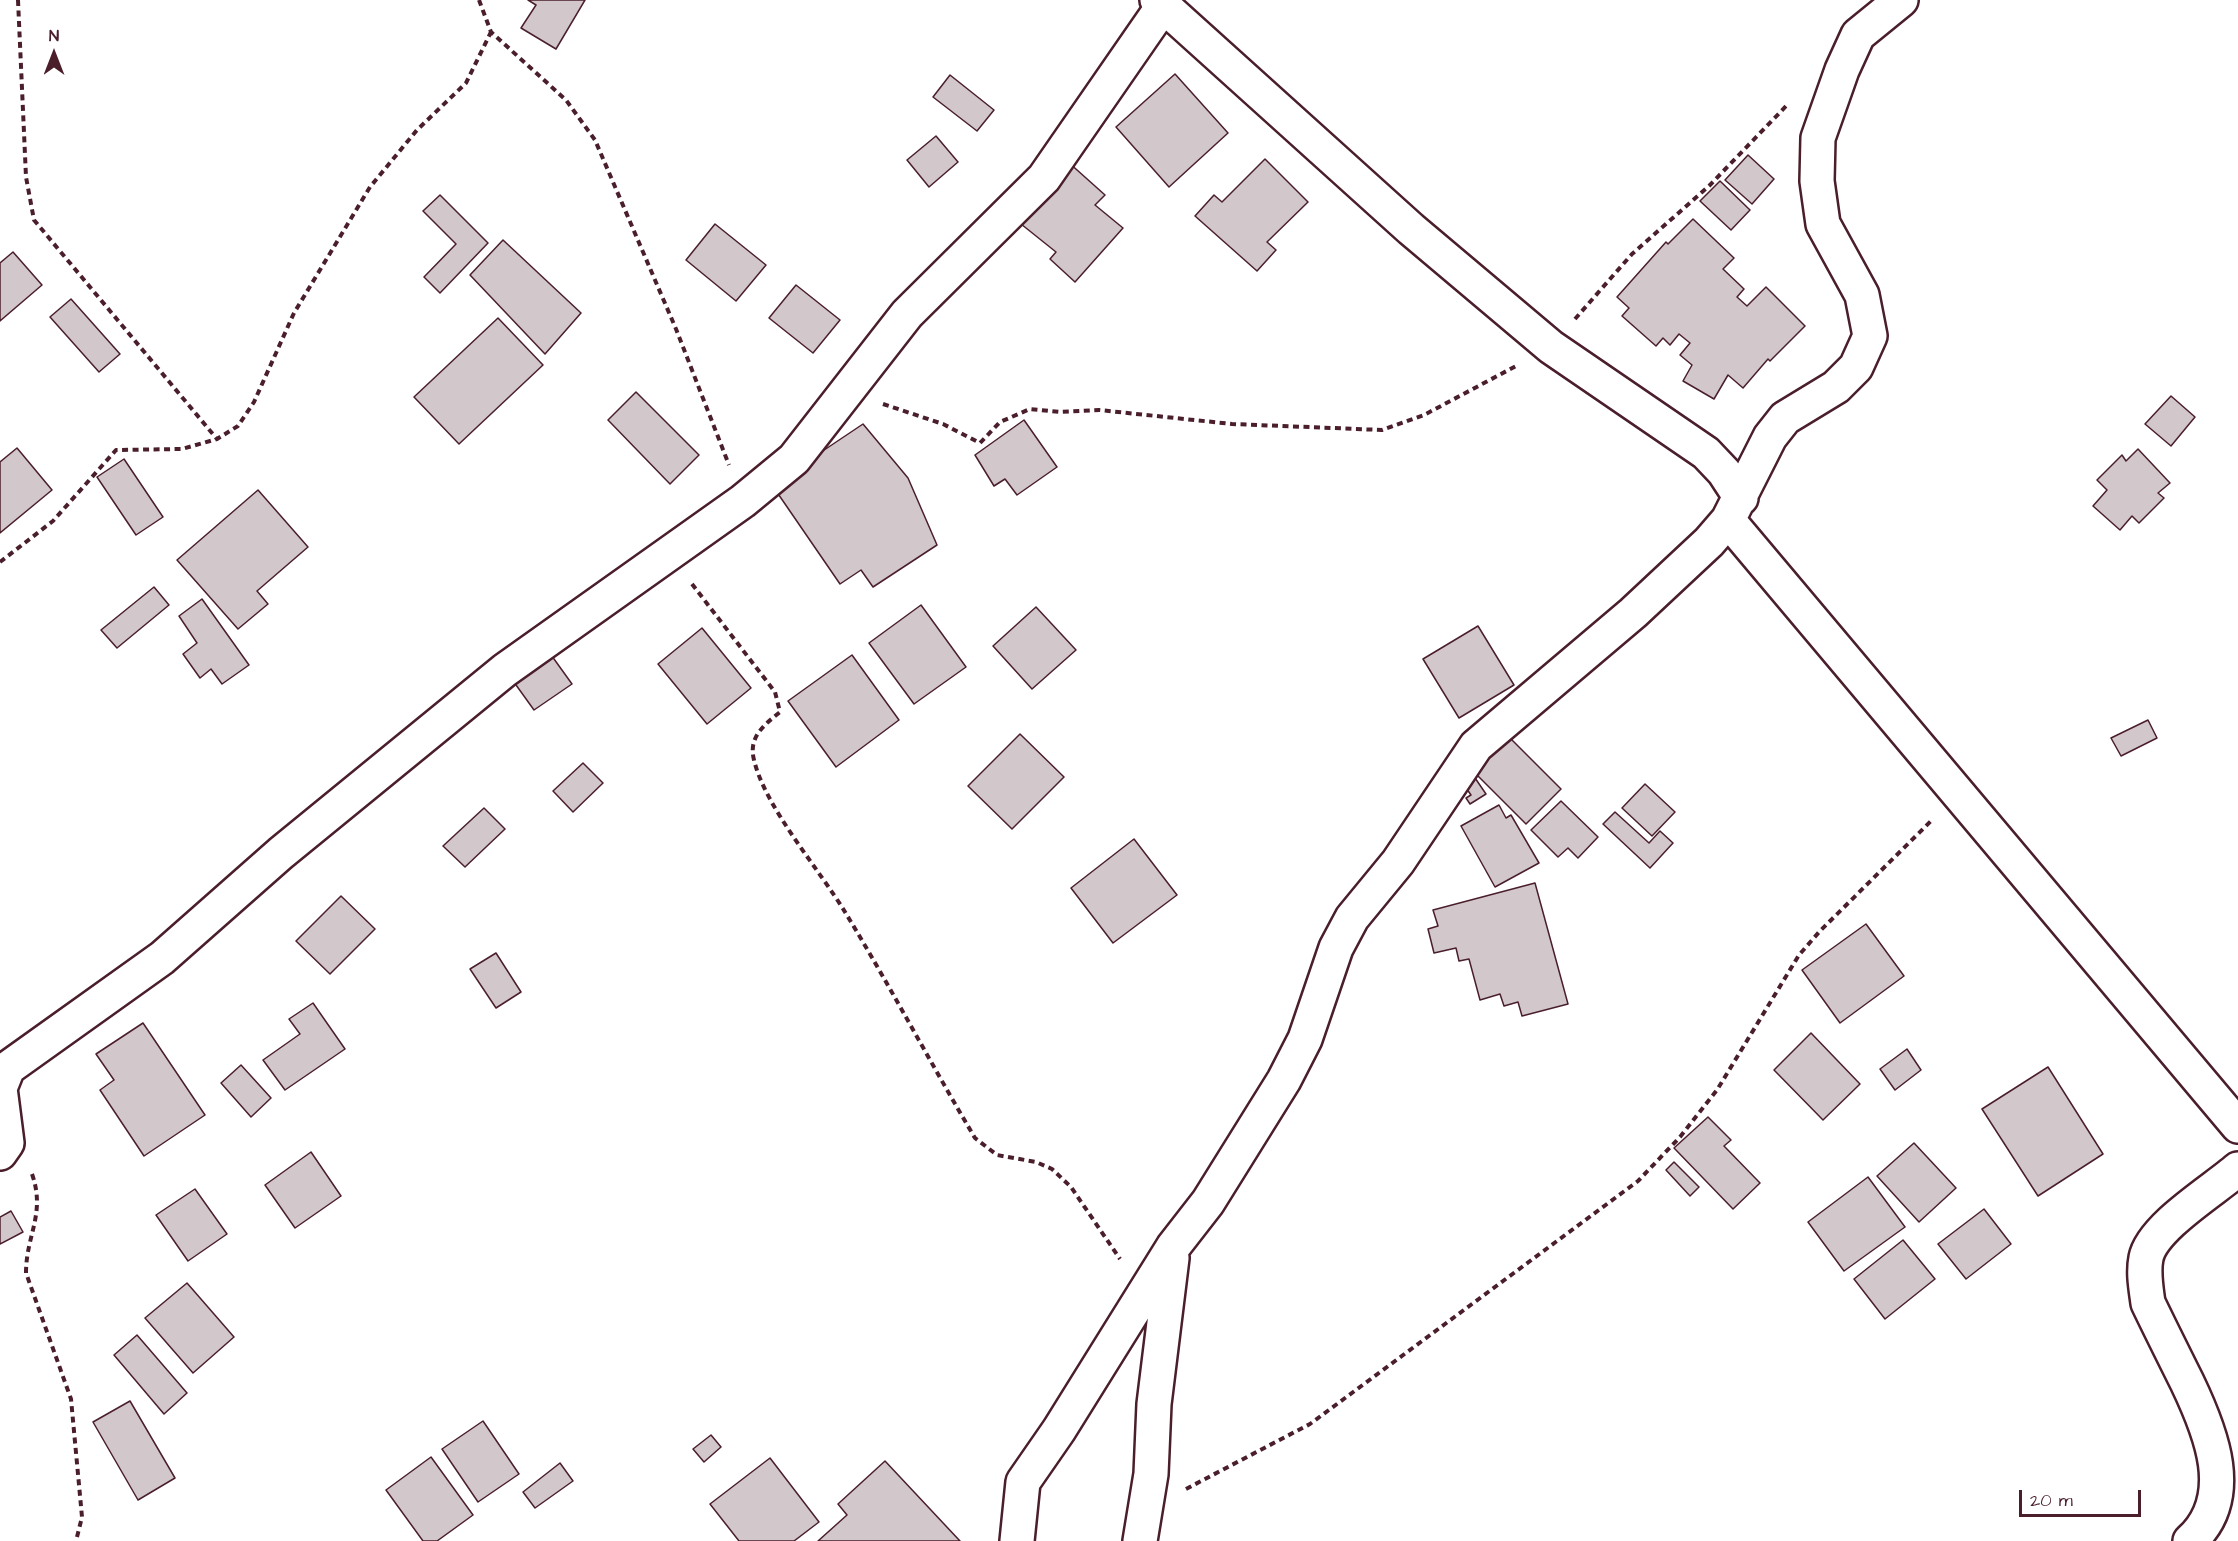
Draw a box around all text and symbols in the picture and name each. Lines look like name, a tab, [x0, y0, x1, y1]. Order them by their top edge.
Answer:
north arrow	[24, 24, 84, 84]
text: N	[49, 25, 59, 47]
scale bar	[2022, 1478, 2144, 1516]
text: 20 m	[2030, 1488, 2073, 1513]

